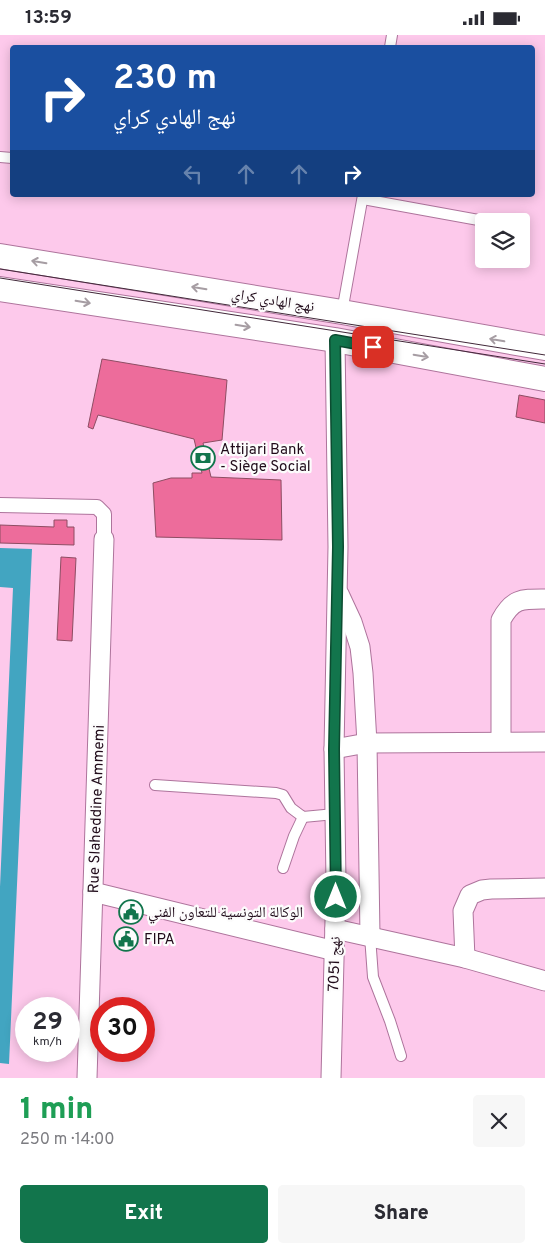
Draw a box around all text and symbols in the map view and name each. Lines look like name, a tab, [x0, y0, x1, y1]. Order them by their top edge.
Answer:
text: 13:59	[25, 6, 72, 30]
text: 230 m	[113, 57, 217, 101]
icon: right	[30, 65, 95, 130]
text: نهج الهادي كراي	[113, 105, 236, 132]
icon: left	[179, 160, 207, 188]
icon: ahead	[232, 160, 260, 188]
icon: ahead	[285, 160, 313, 188]
icon: right	[338, 160, 366, 188]
map controls	[475, 213, 530, 268]
button: layers	[475, 213, 530, 268]
one-way arrow	[31, 257, 47, 267]
one-way arrow	[191, 283, 207, 293]
street label: نهج الهادي كراي	[230, 286, 316, 318]
one-way arrow	[74, 297, 90, 307]
one-way arrow	[235, 322, 251, 332]
pin	[352, 326, 394, 368]
icon: arrive	[359, 333, 387, 361]
one-way arrow	[489, 334, 505, 344]
one-way arrow	[413, 352, 429, 361]
place label: Attijari Bank - Siège Social	[220, 441, 311, 477]
bank icon: Attijari Bank - Siège Social	[190, 445, 216, 471]
street label: Rue Slaheddine Ammemi	[85, 724, 110, 894]
position arrow	[309, 870, 361, 922]
public building icon: الوكالة التونسية للتعاون الفني	[118, 899, 144, 925]
place label: الوكالة التونسية للتعاون الفني	[148, 904, 303, 924]
public building icon: FIPA	[113, 926, 139, 952]
place label: FIPA	[144, 931, 175, 950]
street label: نهج 7051	[325, 936, 346, 992]
speed limit sign: 30	[90, 997, 155, 1062]
text: 29	[32, 1007, 63, 1039]
text: km/h	[33, 1034, 62, 1050]
text: 1 min	[20, 1092, 93, 1129]
button: close	[473, 1095, 525, 1147]
text: 250 m · 14:00	[20, 1130, 114, 1150]
button: Exit	[20, 1185, 268, 1243]
button: Share	[278, 1185, 525, 1243]

